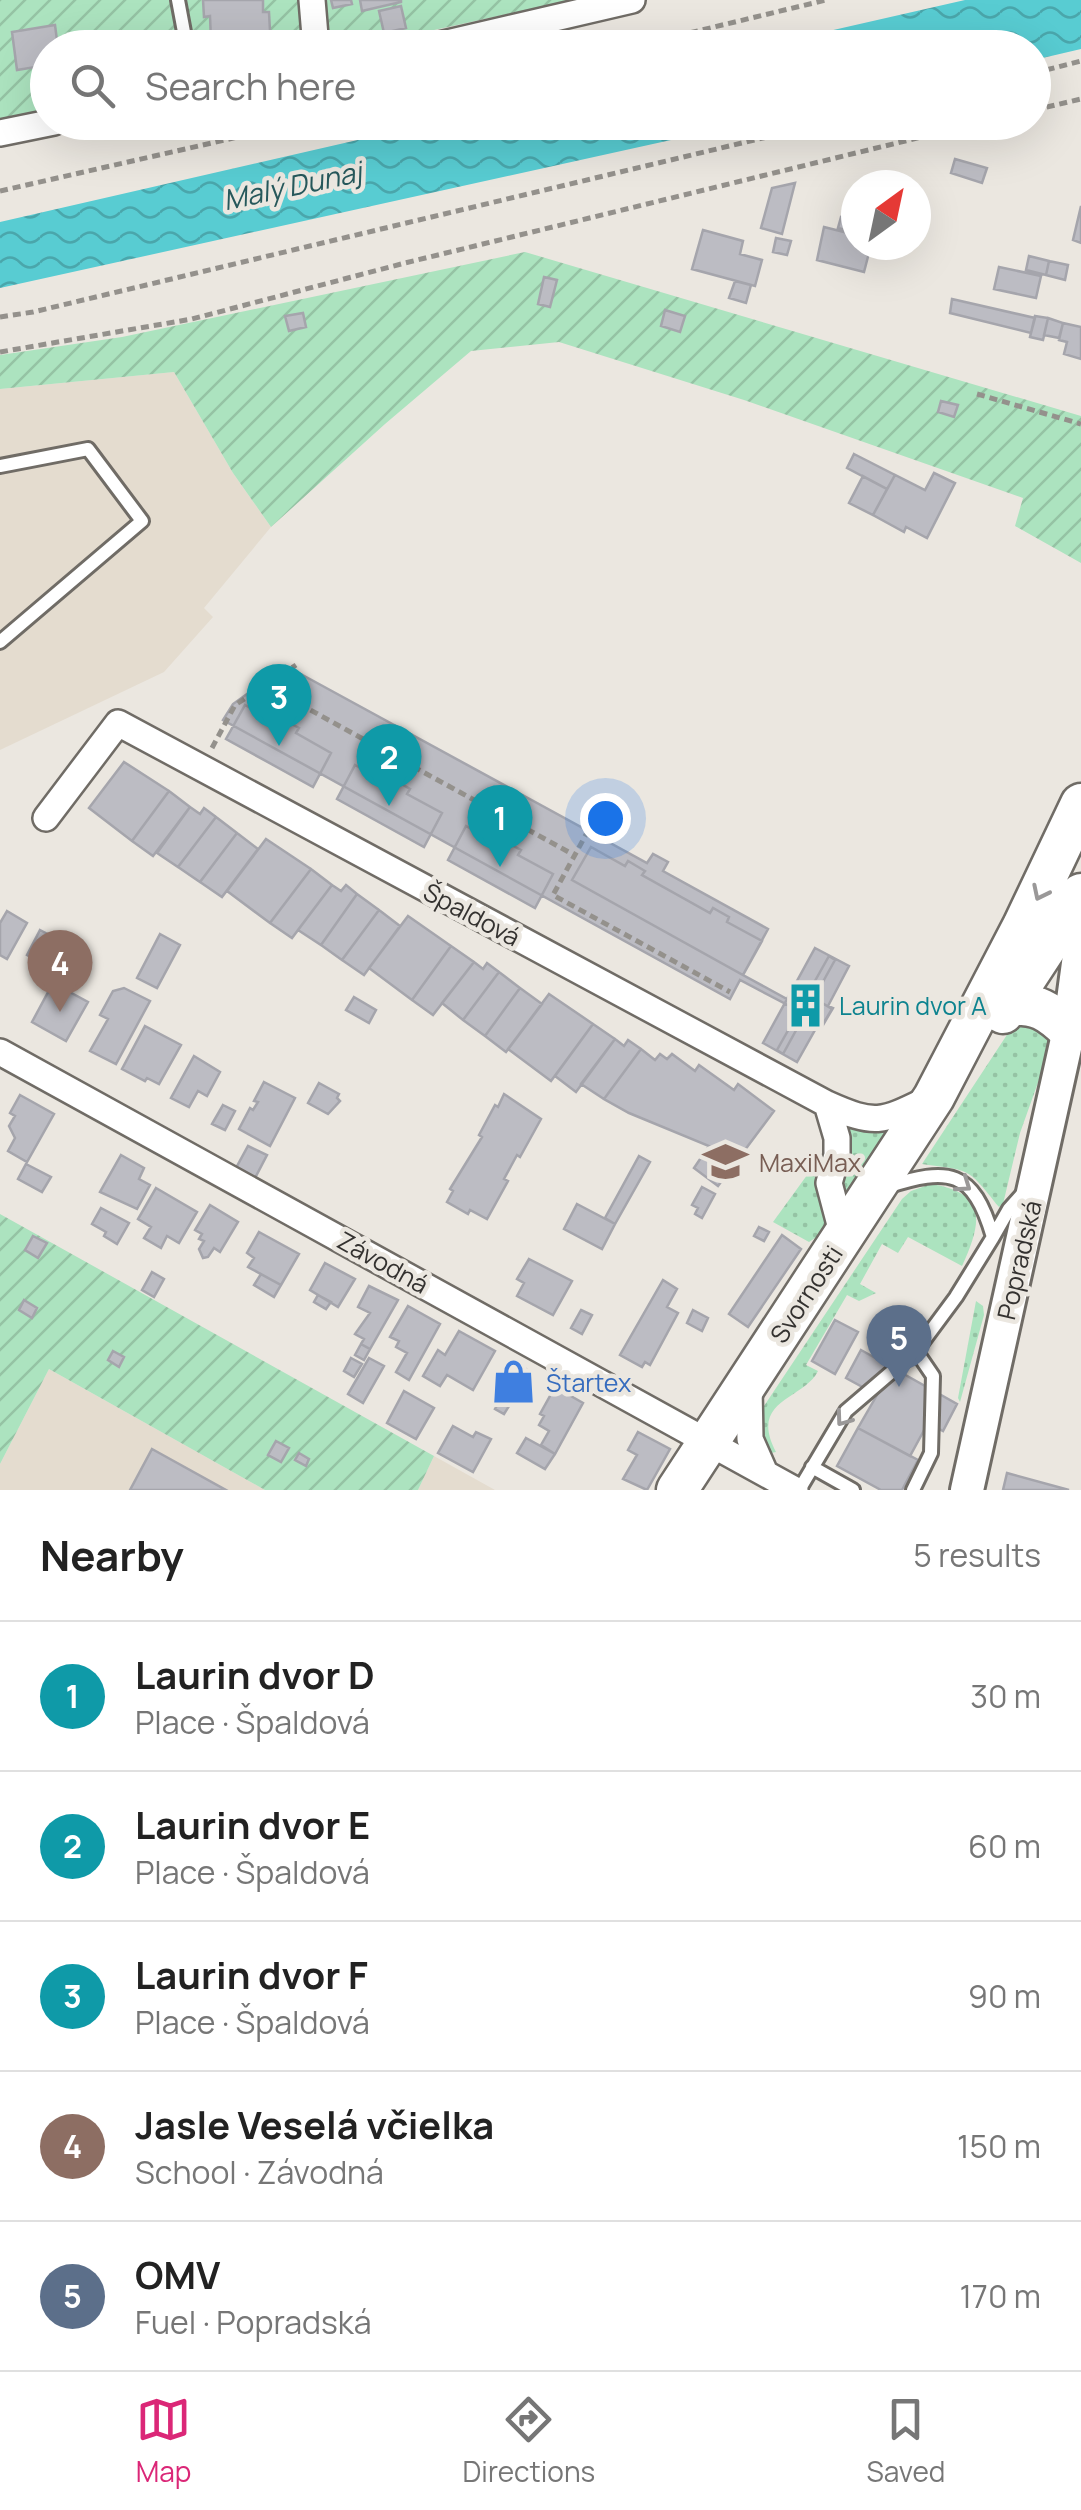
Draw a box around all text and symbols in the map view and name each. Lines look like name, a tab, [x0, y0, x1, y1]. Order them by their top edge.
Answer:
search box	[30, 30, 1051, 140]
icon: search	[65, 58, 120, 113]
text: Search here	[145, 59, 356, 111]
water label: Malý Dunaj	[219, 151, 368, 218]
north arrow	[841, 170, 931, 260]
pin: 3	[246, 664, 312, 746]
pin: 2	[356, 724, 422, 806]
pin: 1	[468, 784, 532, 867]
your location	[580, 793, 631, 844]
street label: Špaldová	[417, 874, 527, 954]
one-way arrow	[1032, 883, 1052, 901]
pin: 4	[28, 930, 92, 1012]
building icon: Laurin dvor A	[782, 981, 830, 1029]
place label: Laurin dvor A	[839, 988, 987, 1023]
school or university icon: MaxiMax	[702, 1138, 750, 1186]
place label: MaxiMax	[759, 1145, 861, 1180]
one-way arrow	[953, 1173, 971, 1191]
street label: Popradská	[988, 1197, 1050, 1323]
street label: Závodná	[331, 1223, 435, 1301]
street label: Svornosti	[761, 1238, 851, 1350]
pin: 5	[866, 1304, 932, 1387]
shop icon: Štartex	[489, 1358, 537, 1406]
place label: Štartex	[546, 1365, 631, 1400]
one-way arrow	[837, 1408, 855, 1426]
text: Nearby	[40, 1526, 184, 1584]
text: 5 results	[913, 1533, 1041, 1577]
text: Laurin dvor D	[135, 1648, 375, 1700]
text: 1	[65, 1674, 80, 1718]
text: 30 m	[970, 1674, 1041, 1718]
text: Place · Špaldová	[135, 1700, 370, 1744]
text: Laurin dvor E	[135, 1798, 370, 1850]
text: 2	[63, 1824, 82, 1868]
text: 60 m	[968, 1824, 1041, 1868]
text: Place · Špaldová	[135, 1850, 370, 1894]
text: Laurin dvor F	[135, 1948, 368, 2000]
text: 3	[63, 1974, 82, 2018]
text: 90 m	[968, 1974, 1041, 2018]
text: Place · Špaldová	[135, 2000, 370, 2044]
text: Jasle Veselá včielka	[135, 2098, 494, 2150]
text: 4	[63, 2124, 82, 2168]
text: 150 m	[957, 2124, 1041, 2168]
text: School · Závodná	[135, 2150, 384, 2194]
text: OMV	[135, 2248, 220, 2300]
text: 5	[63, 2274, 82, 2318]
text: 170 m	[959, 2274, 1041, 2318]
text: Fuel · Popradská	[135, 2300, 372, 2344]
tab: Map	[136, 2392, 191, 2490]
tab: Directions	[463, 2392, 595, 2490]
tab: Saved	[866, 2392, 945, 2490]

